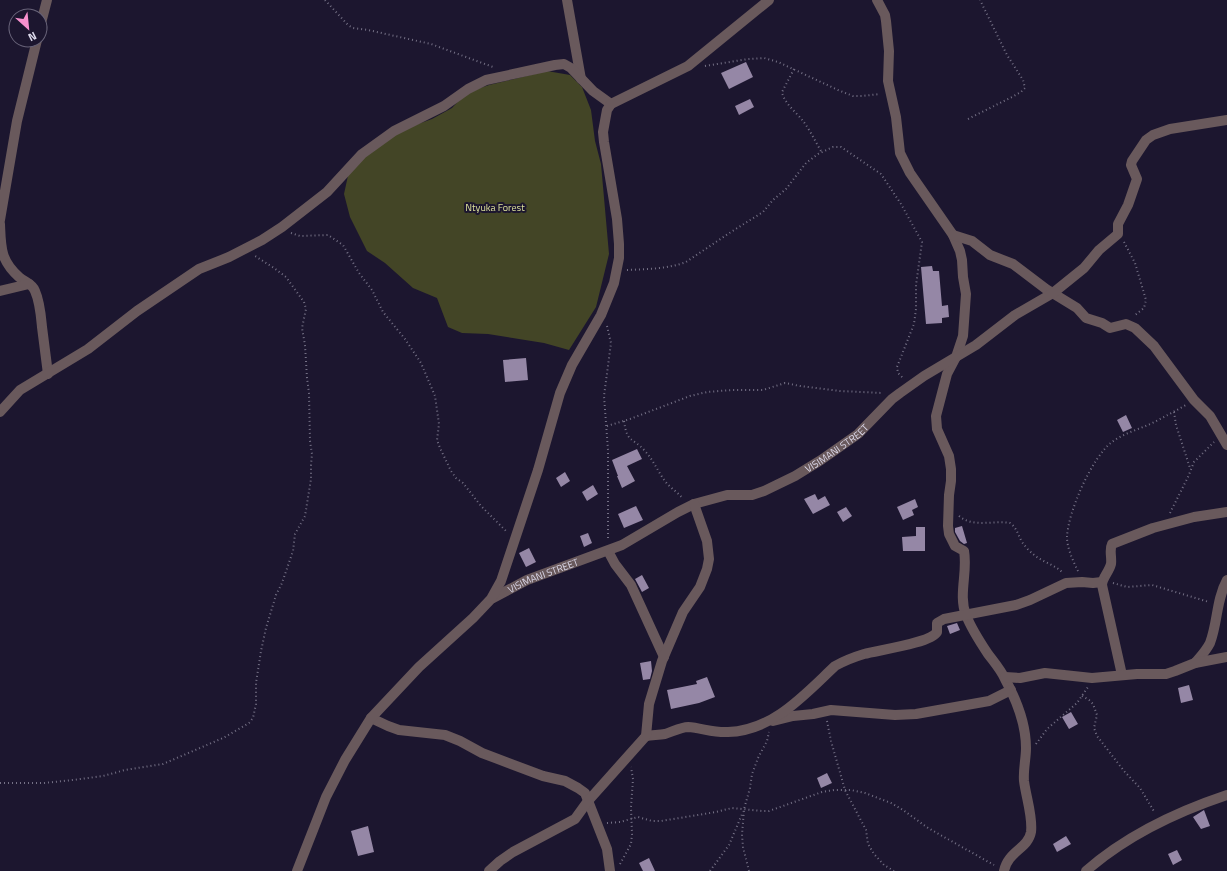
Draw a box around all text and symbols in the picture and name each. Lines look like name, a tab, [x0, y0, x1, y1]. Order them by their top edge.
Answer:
north arrow	[8, 8, 48, 48]
text: N	[26, 28, 40, 46]
park label: Ntyuka Forest	[465, 200, 525, 215]
street label: VISIMANI STREET	[802, 420, 872, 476]
street label: VISIMANI STREET	[505, 554, 581, 596]

